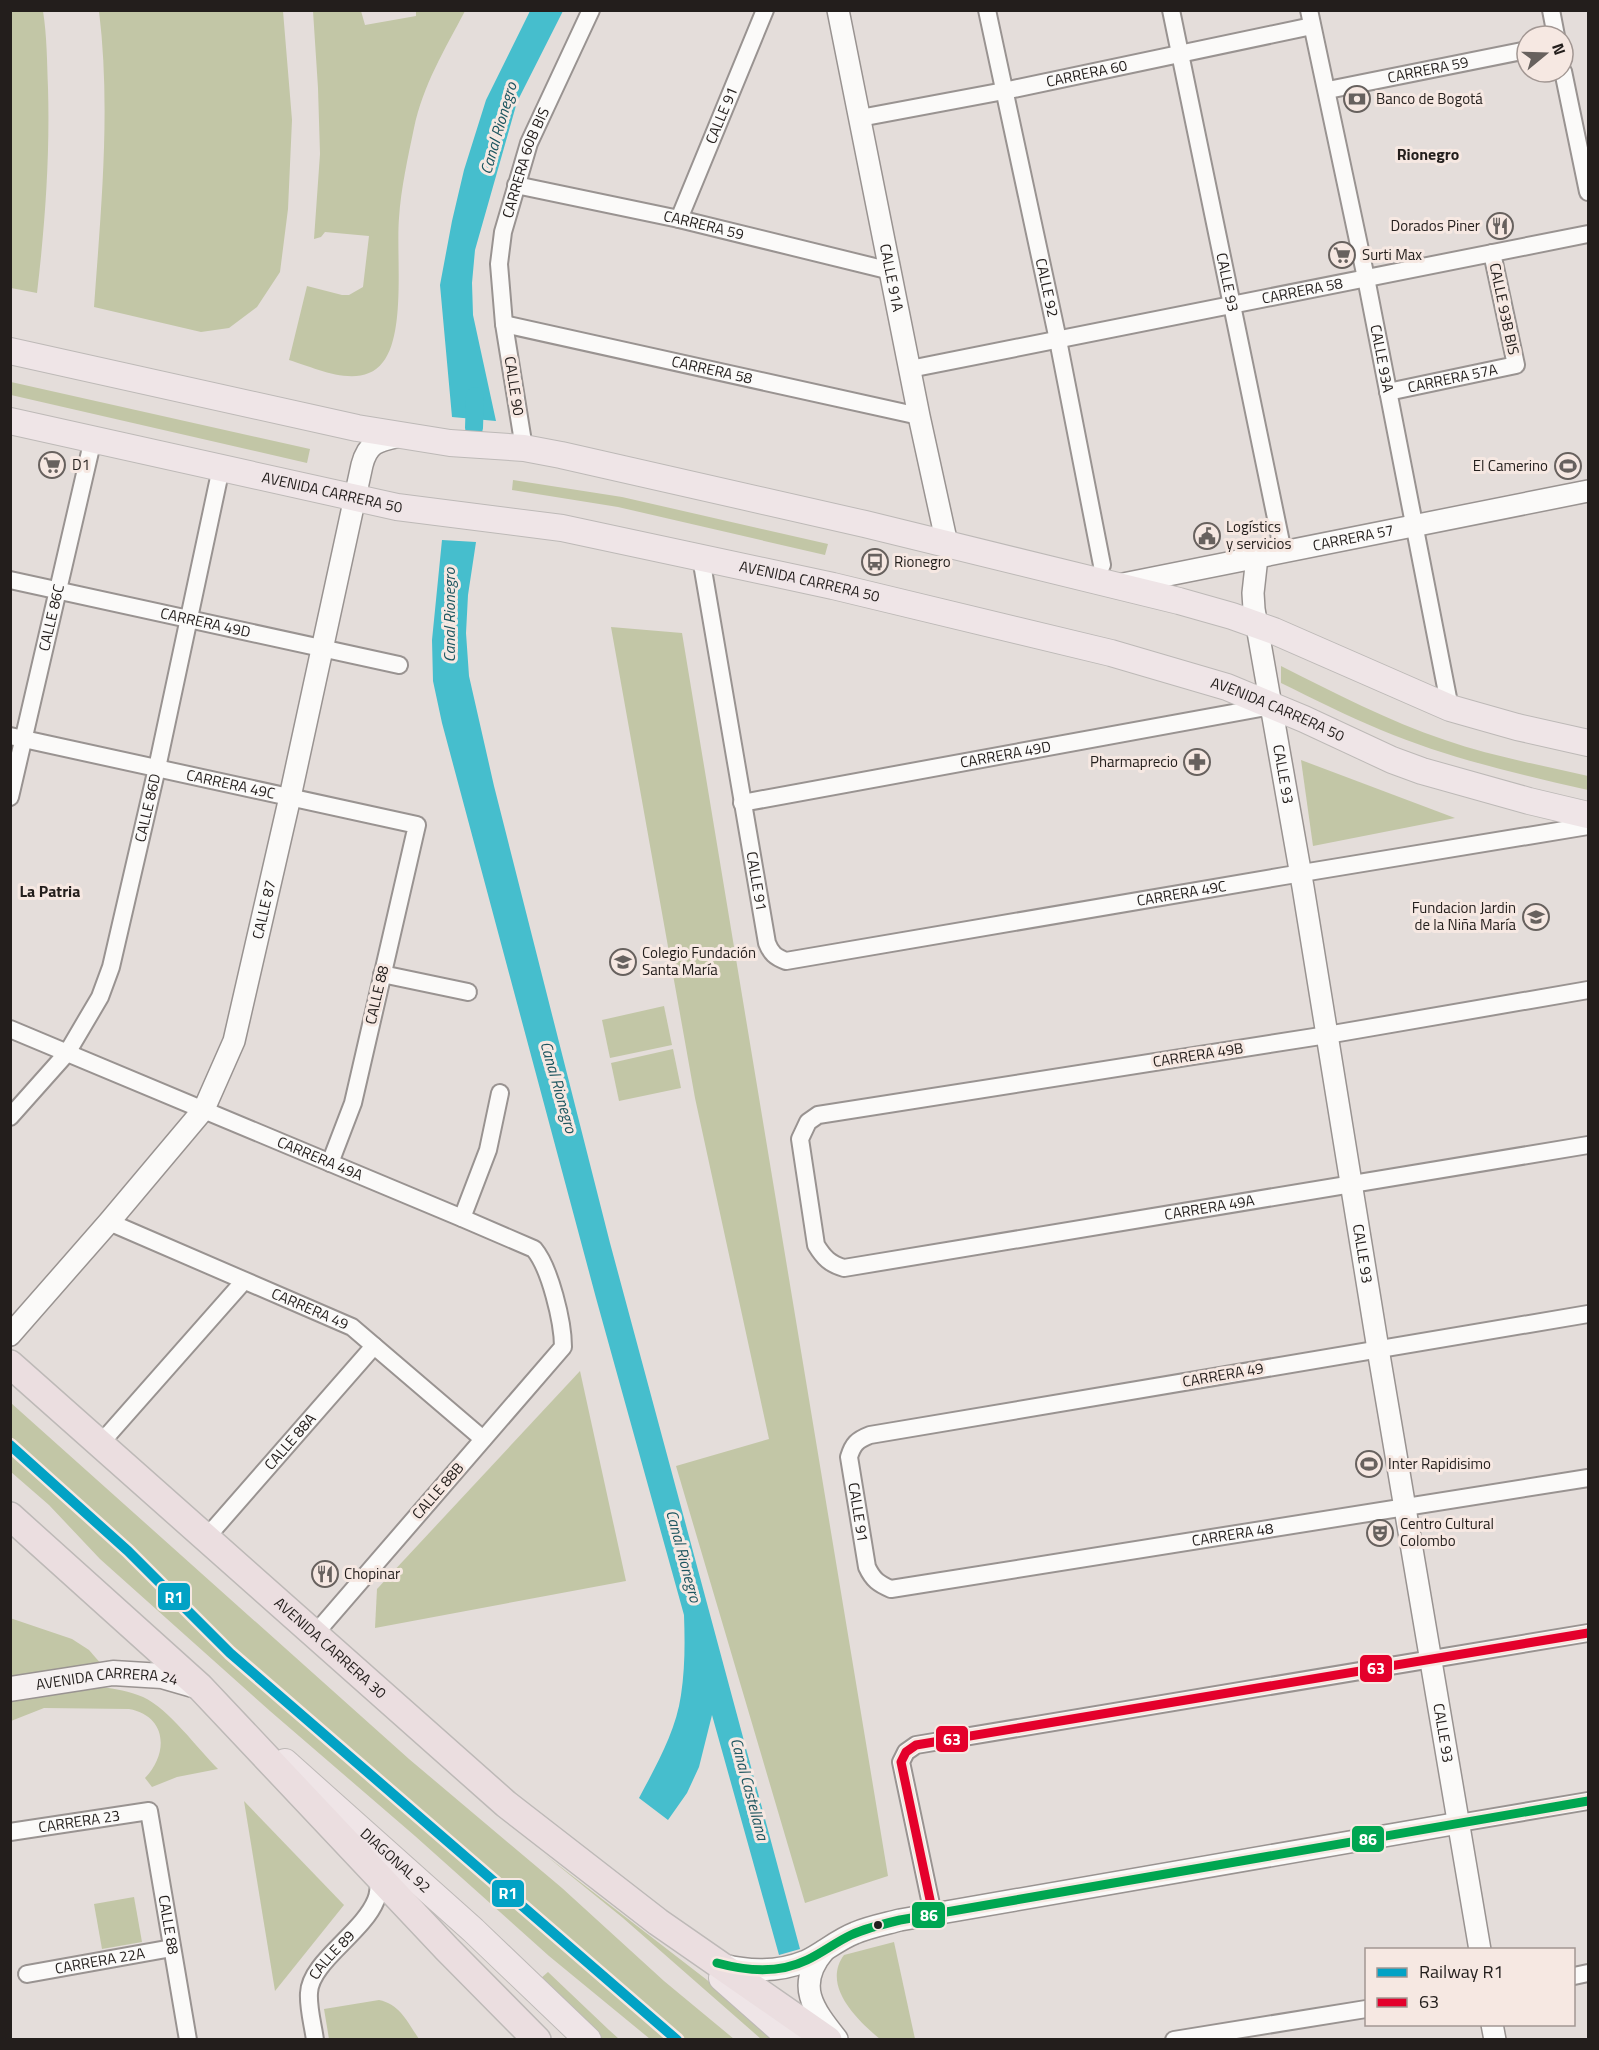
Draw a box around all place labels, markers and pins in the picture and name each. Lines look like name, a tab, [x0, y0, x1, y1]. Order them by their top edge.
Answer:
bank icon: Banco de Bogotá	[1342, 84, 1372, 114]
place label: Banco de Bogotá	[1376, 87, 1483, 110]
restaurant icon: Dorados Piner	[1485, 211, 1515, 241]
place label: Dorados Piner	[1391, 214, 1480, 237]
supermarket icon: Surti Max	[1327, 240, 1357, 270]
place label: Surti Max	[1362, 243, 1422, 266]
supermarket icon: D1	[37, 450, 67, 480]
sports icon: El Camerino	[1553, 451, 1583, 481]
place label: D1	[72, 453, 90, 476]
place label: El Camerino	[1473, 454, 1548, 477]
place label: Logístics y servicios	[1226, 515, 1292, 555]
public building icon: Logístics y servicios	[1192, 521, 1222, 551]
bus stop icon: Rionegro	[860, 547, 890, 577]
place label: Rionegro	[894, 550, 951, 573]
pharmacy icon: Pharmaprecio	[1182, 747, 1212, 777]
place label: Pharmaprecio	[1090, 750, 1178, 773]
place label: Fundacion Jardin de la Niña María	[1412, 896, 1516, 936]
school or university icon: Fundacion Jardin de la Niña María	[1521, 902, 1551, 932]
place label: Colegio Fundación Santa María	[642, 941, 756, 981]
school or university icon: Colegio Fundación Santa María	[608, 947, 638, 977]
sports icon: Inter Rapidisimo	[1354, 1449, 1384, 1479]
place label: Inter Rapidisimo	[1388, 1452, 1491, 1475]
place label: Centro Cultural Colombo	[1400, 1512, 1494, 1552]
theatre icon: Centro Cultural Colombo	[1365, 1518, 1395, 1548]
restaurant icon: Chopinar	[310, 1559, 340, 1589]
place label: Chopinar	[344, 1562, 400, 1585]
unlabelled marker	[872, 1919, 884, 1931]

